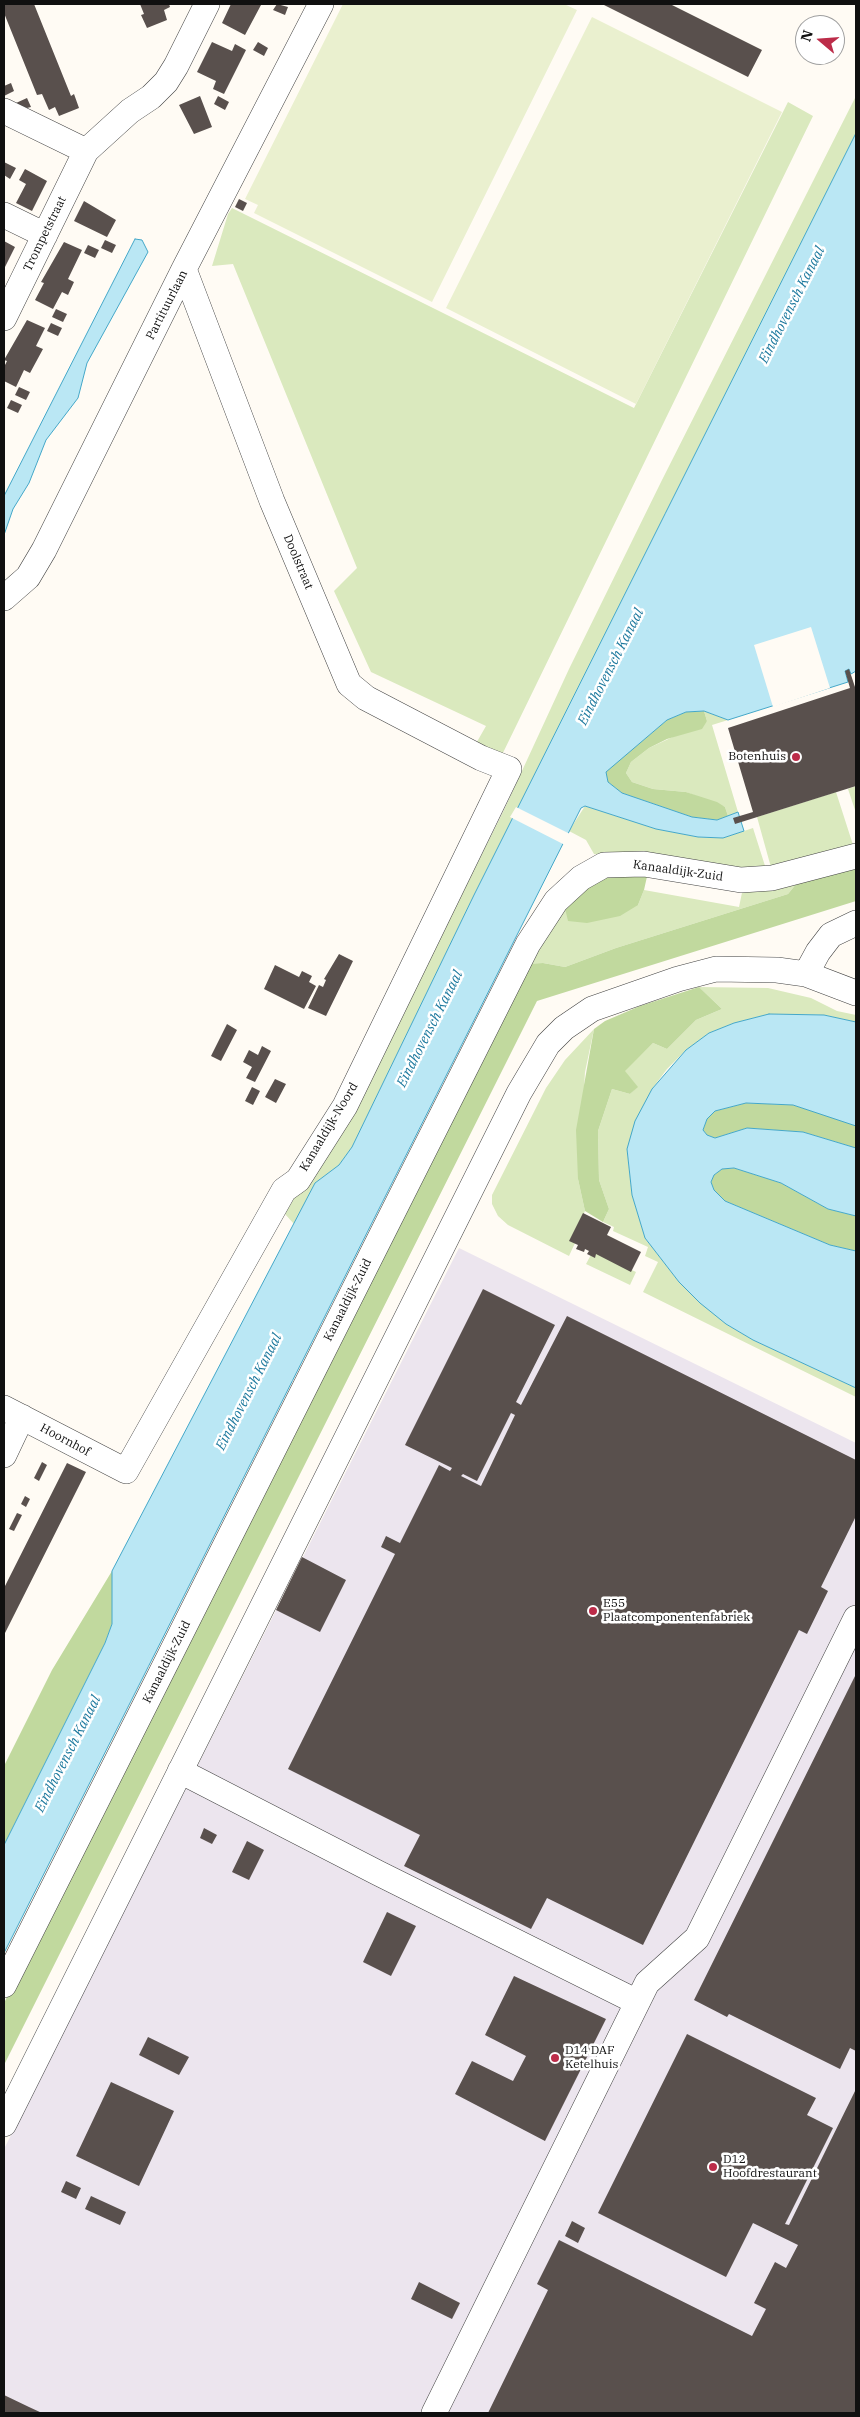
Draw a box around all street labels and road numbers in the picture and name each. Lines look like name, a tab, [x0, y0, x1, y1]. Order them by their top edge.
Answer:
street label: Trompetstraat	[21, 194, 69, 274]
street label: Partituurlaan	[143, 268, 191, 342]
street label: Doolstraat	[280, 532, 316, 592]
street label: Kanaaldijk-Zuid	[632, 858, 724, 884]
street label: Kanaaldijk-Noord	[297, 1080, 361, 1174]
street label: Kanaaldijk-Zuid	[321, 1256, 375, 1344]
street label: Hoornhof	[38, 1421, 92, 1459]
street label: Kanaaldijk-Zuid	[140, 1618, 194, 1706]

